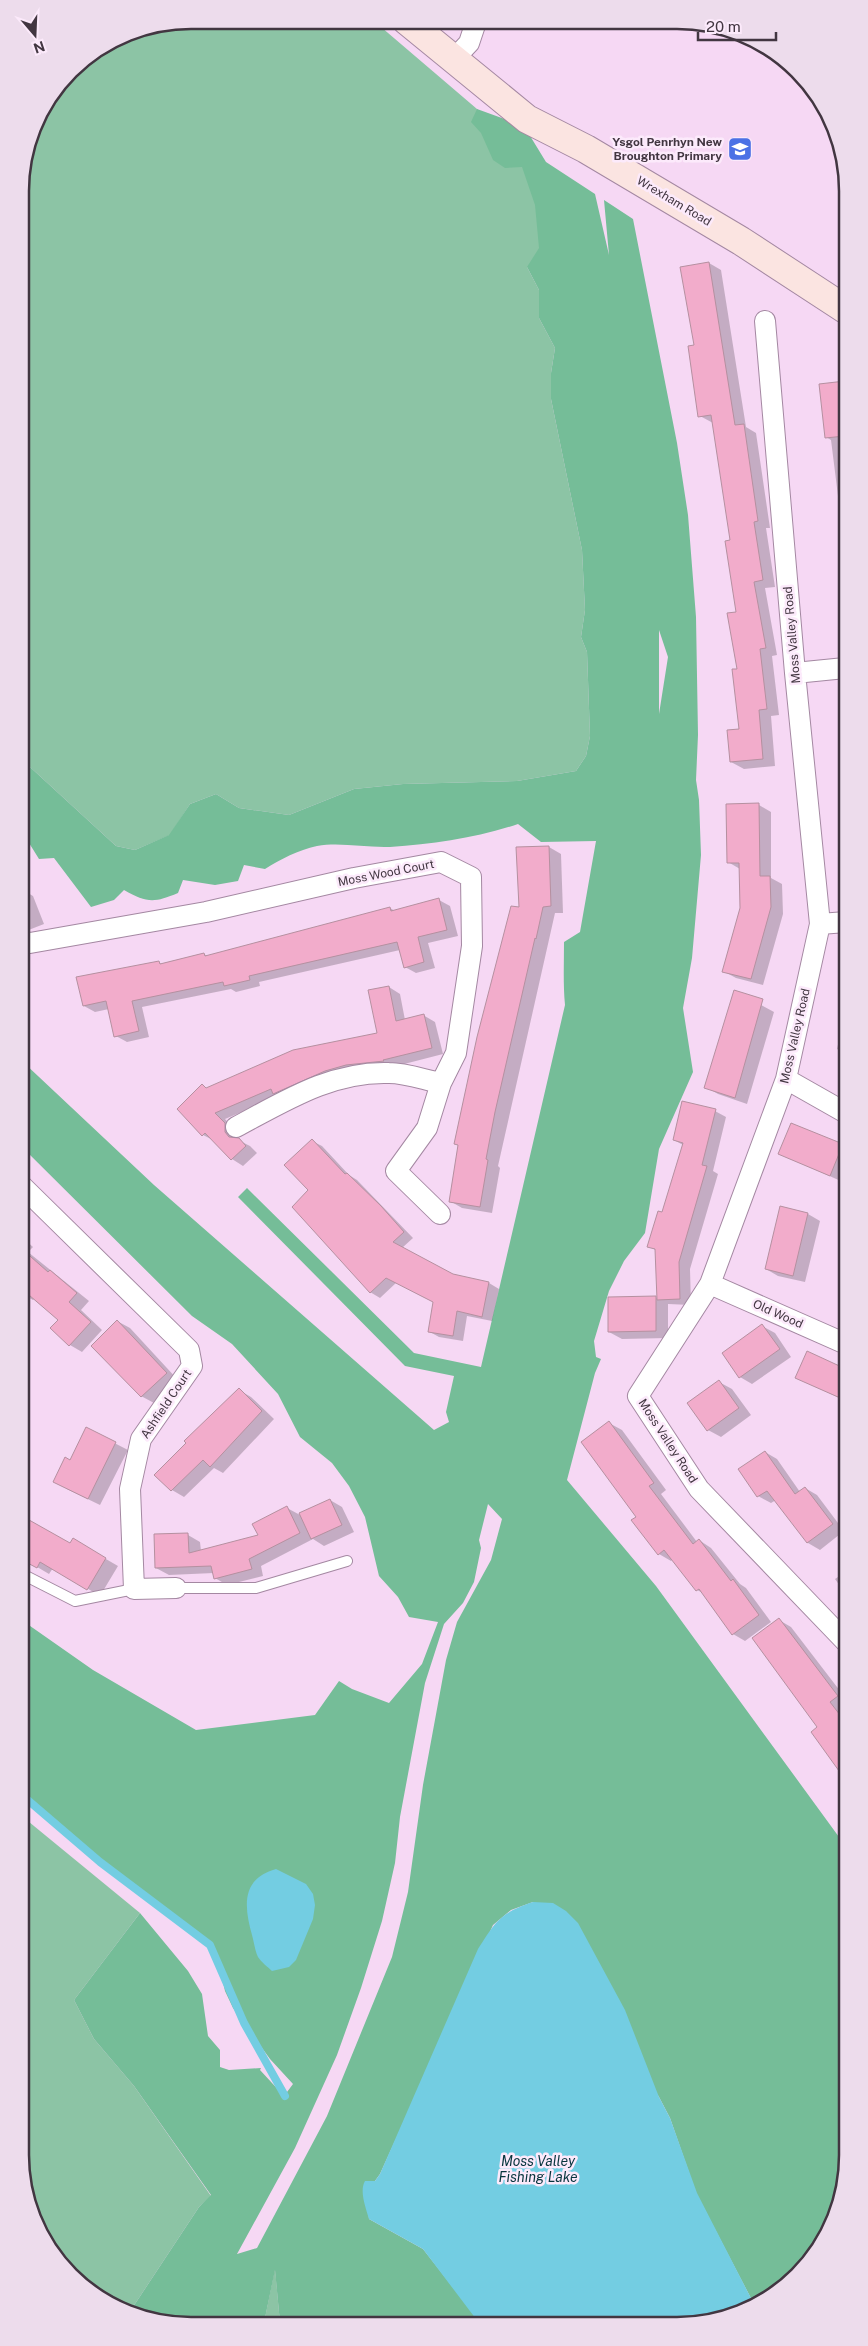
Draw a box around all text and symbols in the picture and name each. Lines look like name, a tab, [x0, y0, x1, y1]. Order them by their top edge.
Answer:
north arrow	[10, 10, 60, 60]
scale bar	[698, 10, 776, 42]
text: 20 m	[706, 18, 741, 35]
text: N	[31, 38, 47, 57]
place label: Ysgol Penrhyn New Broughton Primary	[612, 135, 723, 163]
school or university icon: Ysgol Penrhyn New Broughton Primary	[727, 136, 753, 162]
street label: Wrexham Road	[634, 173, 714, 229]
street label: Moss Valley Road	[781, 586, 803, 684]
street label: Moss Wood Court	[337, 857, 436, 889]
street label: Moss Valley Road	[777, 987, 813, 1085]
street label: Old Wood	[751, 1297, 805, 1331]
street label: Ashfield Court	[138, 1367, 194, 1441]
street label: Moss Valley Road	[636, 1396, 700, 1486]
water label: Moss Valley Fishing Lake	[498, 2153, 578, 2185]

